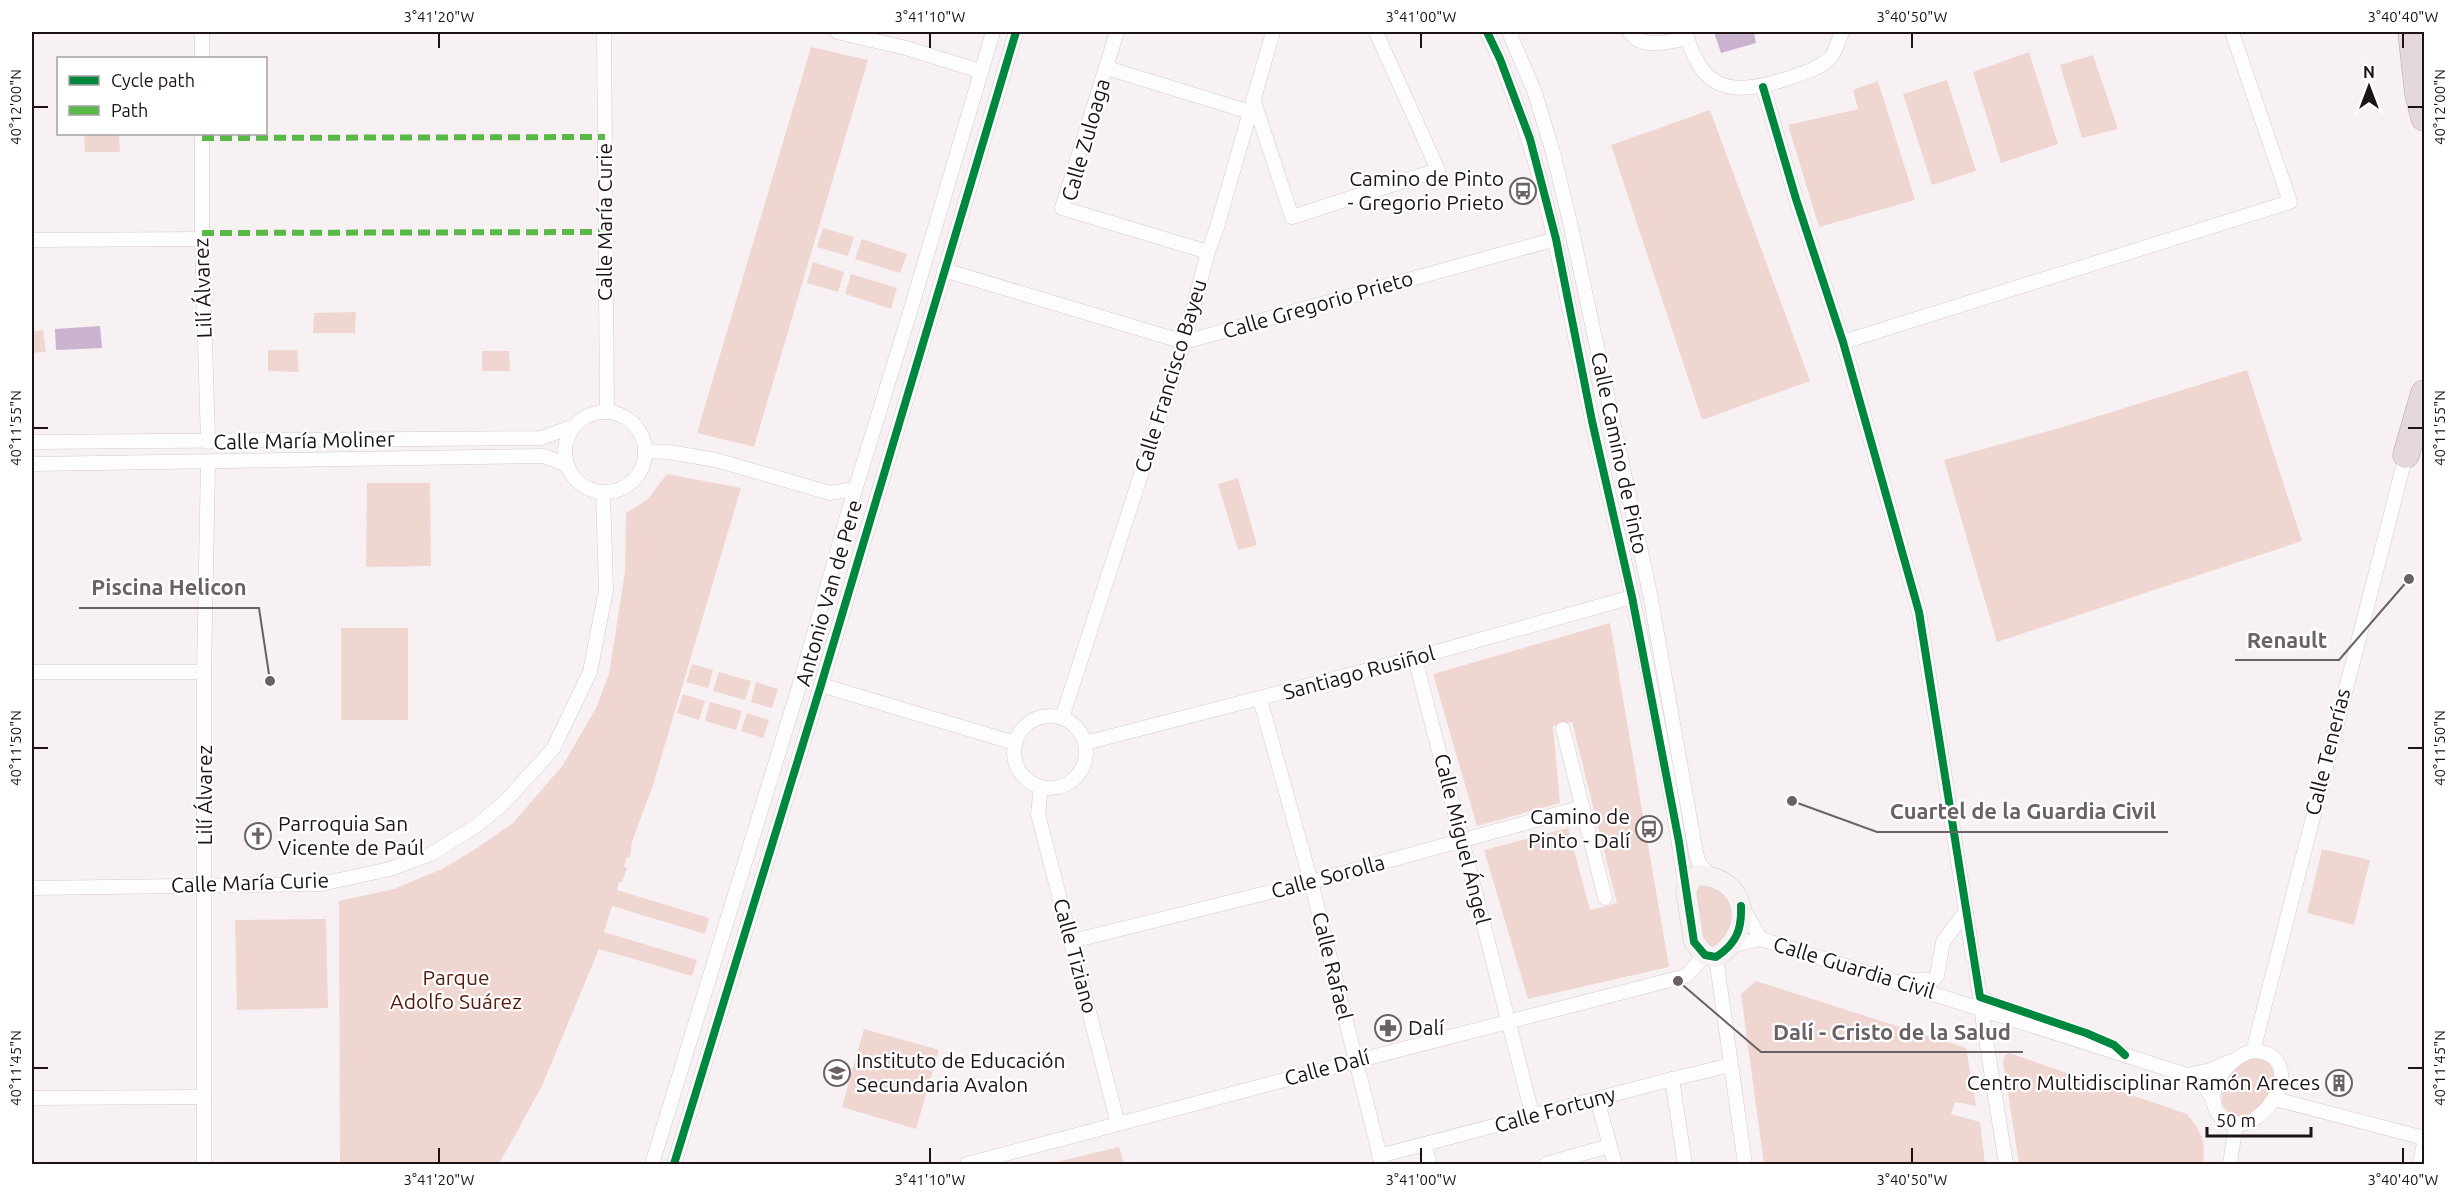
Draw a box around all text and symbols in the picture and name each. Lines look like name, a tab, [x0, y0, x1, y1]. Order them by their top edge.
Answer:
text: 3°41'20"W	[404, 8, 475, 25]
text: 3°41'10"W	[895, 8, 966, 25]
text: 3°41'00"W	[1386, 8, 1457, 25]
text: 3°40'50"W	[1877, 8, 1948, 25]
text: 3°40'40"W	[2368, 8, 2439, 25]
legend	[57, 57, 267, 135]
north arrow	[2339, 57, 2399, 117]
text: N	[2363, 63, 2375, 81]
text: 40°12'00"N	[7, 69, 24, 145]
text: 40°12'00"N	[2431, 69, 2448, 145]
text: Cycle path	[111, 70, 195, 90]
street label: Calle Zuloaga	[1056, 76, 1114, 204]
text: Path	[111, 100, 148, 120]
street label: Calle María Curie	[592, 143, 616, 301]
place label: Camino de Pinto - Gregorio Prieto	[1347, 166, 1504, 214]
bus stop icon: Camino de Pinto - Gregorio Prieto	[1508, 176, 1538, 206]
street label: Lilí Álvarez	[188, 237, 216, 339]
street label: Calle Gregorio Prieto	[1220, 265, 1416, 343]
street label: Calle Francisco Bayeu	[1129, 276, 1211, 475]
street label: Calle Camino de Pinto	[1587, 350, 1653, 556]
text: 40°11'55"N	[7, 390, 24, 466]
text: 40°11'55"N	[2431, 390, 2448, 466]
street label: Calle María Moliner	[213, 426, 395, 454]
street label: Antonio Van de Pere	[790, 497, 866, 689]
callout: Piscina Helicon	[79, 568, 259, 608]
text: Piscina Helicon	[91, 574, 247, 599]
callout: Renault	[2235, 620, 2339, 660]
text: Renault	[2247, 627, 2327, 652]
street label: Santiago Rusiñol	[1280, 640, 1437, 704]
street label: Calle Tenerías	[2300, 686, 2354, 818]
text: 40°11'50"N	[7, 710, 24, 786]
text: 40°11'50"N	[2431, 710, 2448, 786]
street label: Lilí Álvarez	[192, 745, 216, 845]
street label: Calle Miguel Ángel	[1430, 751, 1496, 927]
callout: Cuartel de la Guardia Civil	[1877, 792, 2168, 832]
text: Cuartel de la Guardia Civil	[1890, 798, 2156, 823]
place label: Camino de Pinto - Dalí	[1528, 804, 1631, 852]
place label: Parroquia San Vicente de Paúl	[278, 811, 424, 859]
bus stop icon: Camino de Pinto - Dalí	[1634, 814, 1664, 844]
church icon: Parroquia San Vicente de Paúl	[243, 821, 273, 851]
street label: Calle Sorolla	[1268, 849, 1387, 903]
street label: Calle María Curie	[171, 867, 329, 897]
street label: Calle Tiziano	[1049, 896, 1103, 1016]
street label: Calle Rafael	[1308, 909, 1358, 1022]
street label: Calle Guardia Civil	[1771, 931, 1938, 1003]
park label: Parque Adolfo Suárez	[390, 965, 522, 1013]
callout: Dalí - Cristo de la Salud	[1761, 1012, 2023, 1052]
pharmacy icon: Dalí	[1373, 1013, 1403, 1043]
place label: Dalí	[1408, 1015, 1445, 1039]
text: Dalí - Cristo de la Salud	[1773, 1019, 2011, 1044]
text: 40°11'45"N	[7, 1030, 24, 1106]
text: 40°11'45"N	[2431, 1030, 2448, 1106]
street label: Calle Dalí	[1281, 1044, 1373, 1090]
place label: Instituto de Educación Secundaria Avalon	[856, 1048, 1066, 1096]
school or university icon: Instituto de Educación Secundaria Avalon	[822, 1058, 852, 1088]
building icon: Centro Multidisciplinar Ramón Areces	[2324, 1068, 2354, 1098]
place label: Centro Multidisciplinar Ramón Areces	[1967, 1070, 2320, 1094]
street label: Calle Fortuny	[1491, 1081, 1618, 1137]
scale bar	[2207, 1100, 2310, 1138]
text: 50 m	[2216, 1110, 2256, 1130]
text: 3°41'20"W	[404, 1171, 475, 1188]
text: 3°41'10"W	[895, 1171, 966, 1188]
text: 3°41'00"W	[1386, 1171, 1457, 1188]
text: 3°40'50"W	[1877, 1171, 1948, 1188]
text: 3°40'40"W	[2368, 1171, 2439, 1188]

